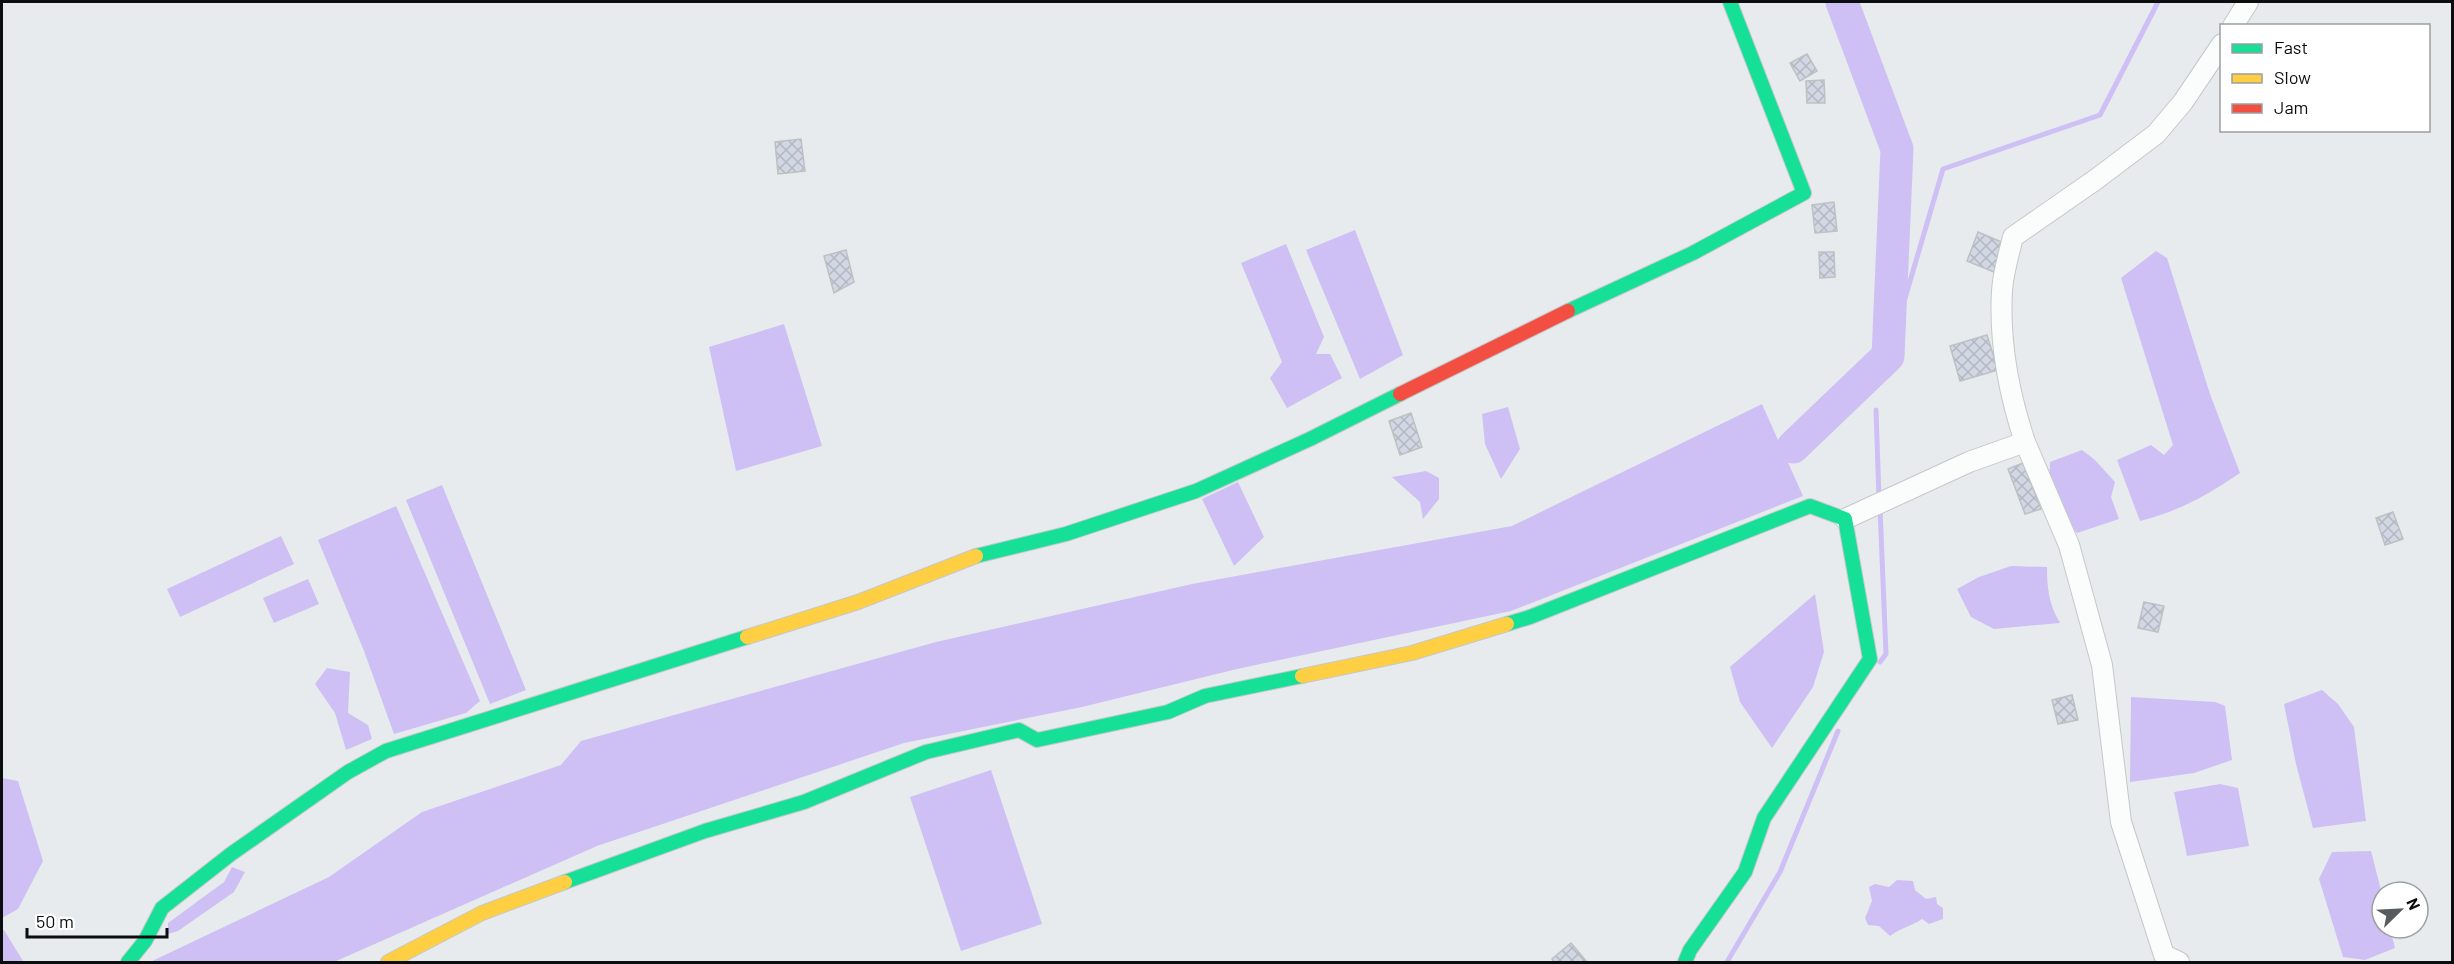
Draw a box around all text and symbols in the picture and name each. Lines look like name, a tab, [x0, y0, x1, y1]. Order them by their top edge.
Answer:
legend	[2220, 24, 2430, 132]
text: Fast	[2274, 36, 2308, 58]
text: Slow	[2274, 66, 2311, 88]
text: Jam	[2274, 96, 2308, 118]
north arrow	[2370, 880, 2430, 940]
text: N	[2403, 895, 2425, 912]
scale bar	[27, 901, 166, 939]
text: 50 m	[36, 910, 74, 932]

